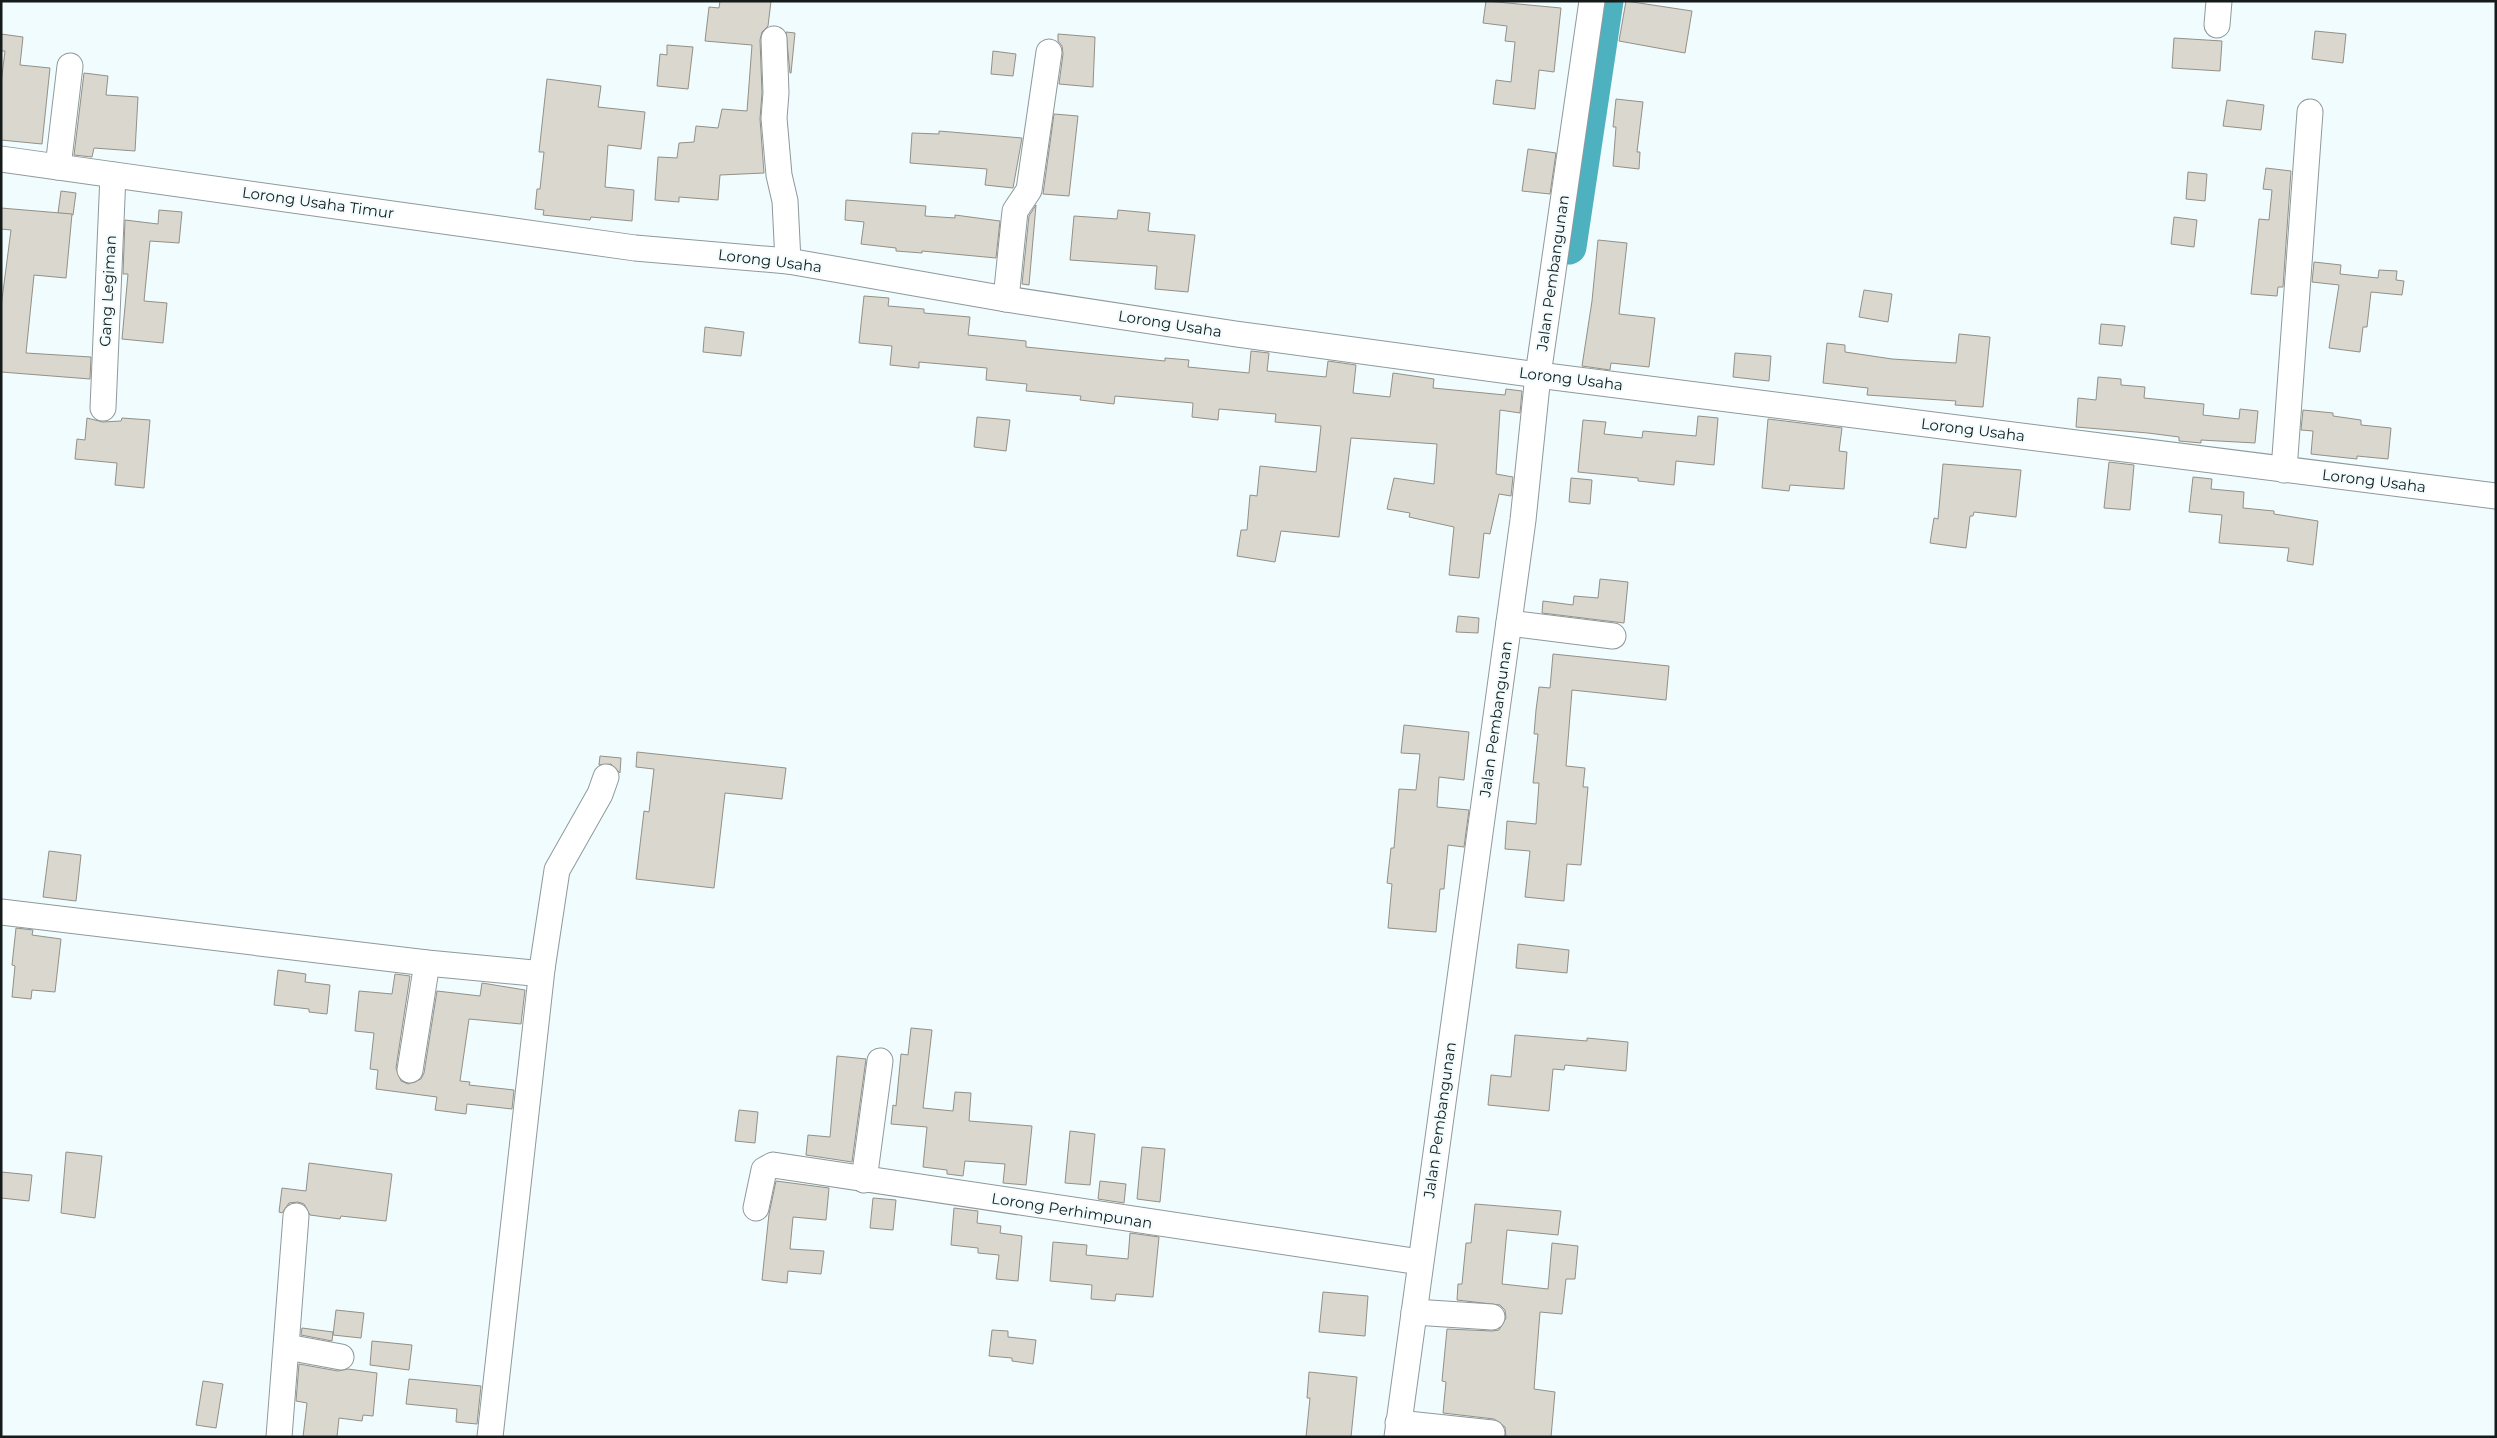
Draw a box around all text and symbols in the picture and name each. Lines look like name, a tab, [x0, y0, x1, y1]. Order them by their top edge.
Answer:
street label: Lorong Usaha Timur	[241, 182, 395, 223]
street label: Jalan Pembangunan	[1532, 194, 1573, 353]
street label: Gang Legiman	[95, 235, 120, 347]
street label: Lorong Usaha	[717, 245, 823, 276]
street label: Lorong Usaha	[1117, 306, 1223, 341]
street label: Lorong Usaha	[1518, 363, 1624, 394]
street label: Lorong Usaha	[1920, 414, 2026, 445]
street label: Lorong Usaha	[2321, 465, 2427, 496]
street label: Jalan Pembangunan	[1475, 640, 1516, 799]
street label: Jalan Pembangunan	[1419, 1041, 1460, 1200]
street label: Lorong Perhimpunan	[990, 1188, 1154, 1233]

